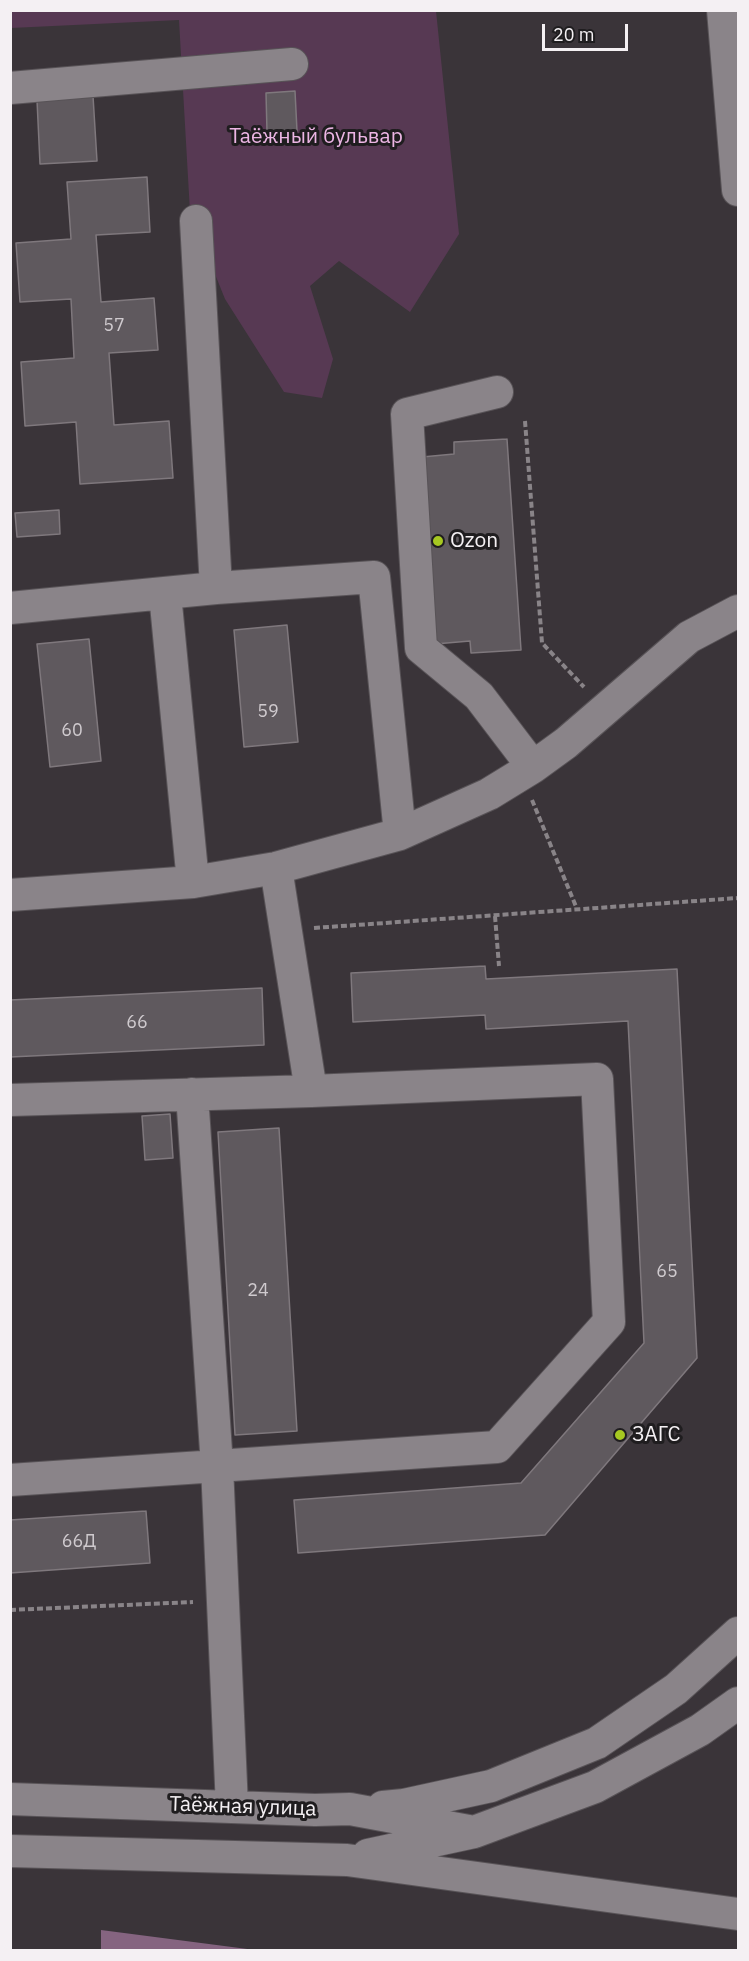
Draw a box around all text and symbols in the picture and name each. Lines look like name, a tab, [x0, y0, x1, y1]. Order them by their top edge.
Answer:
scale bar	[545, 12, 630, 50]
text: 20 m	[553, 23, 595, 46]
park label: Таёжный бульвар	[229, 124, 403, 150]
house number: 57	[103, 315, 125, 337]
place label: Ozon	[450, 528, 498, 554]
marker: Ozon	[431, 534, 445, 548]
house number: 59	[257, 701, 279, 723]
house number: 60	[61, 720, 83, 742]
house number: 66	[126, 1012, 148, 1034]
house number: 65	[656, 1261, 678, 1283]
house number: 24	[247, 1280, 269, 1302]
place label: ЗАГС	[632, 1422, 680, 1448]
marker: ЗАГС	[613, 1428, 627, 1442]
house number: 66Д	[62, 1531, 96, 1553]
street label: Таёжная улица	[169, 1792, 317, 1822]

